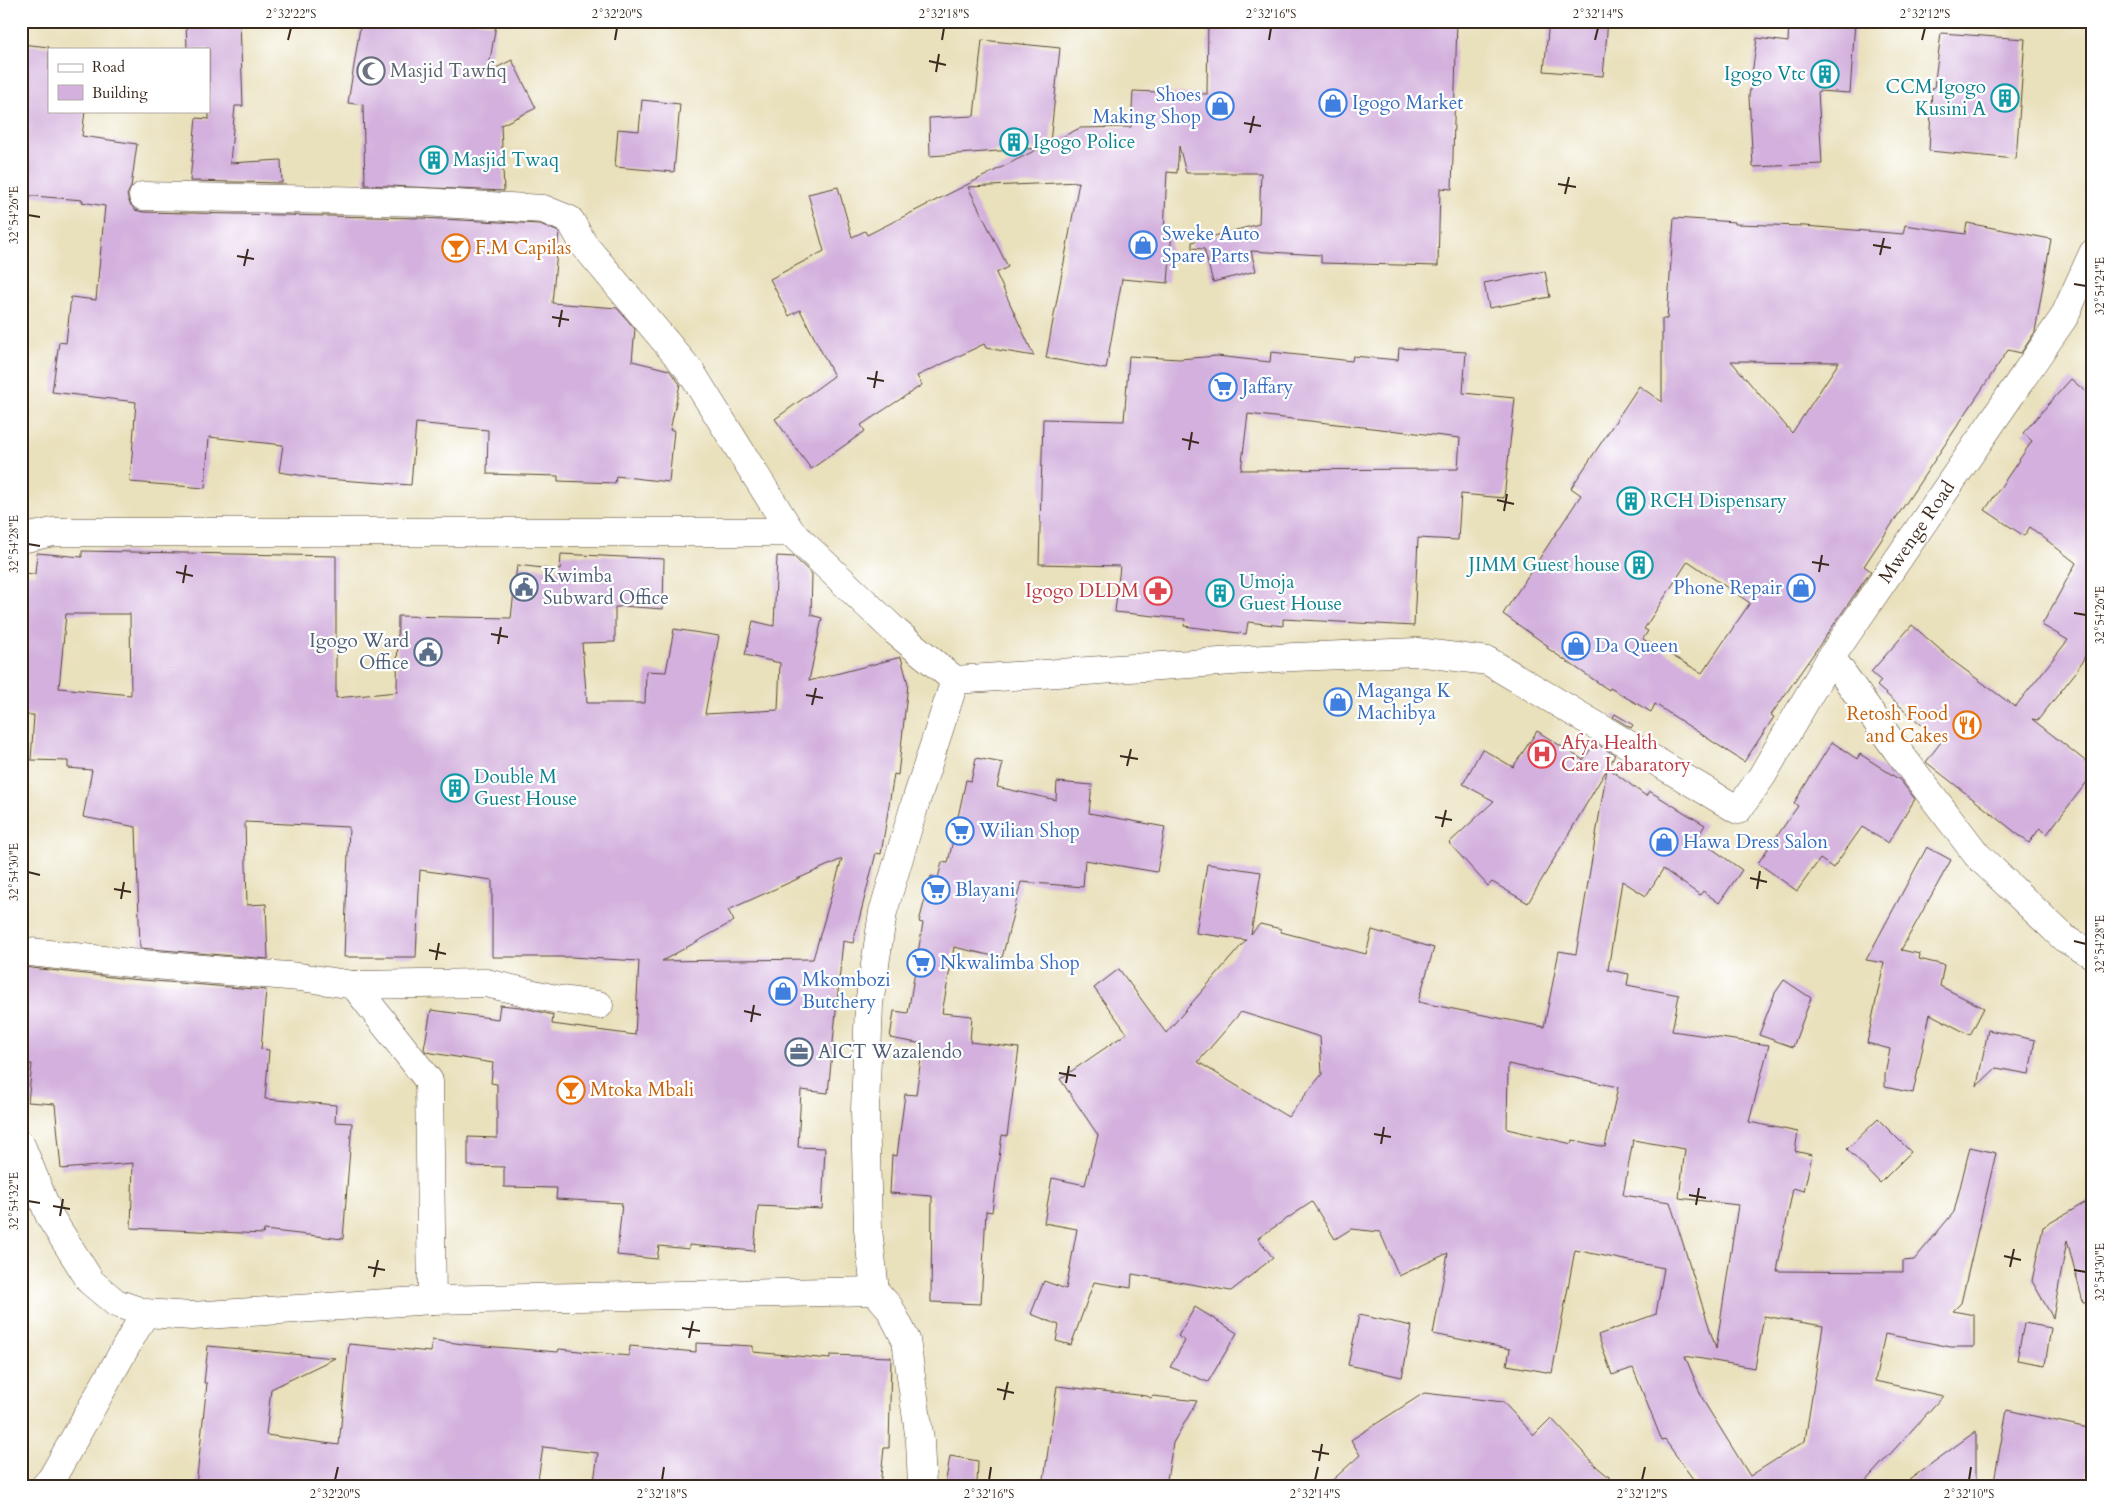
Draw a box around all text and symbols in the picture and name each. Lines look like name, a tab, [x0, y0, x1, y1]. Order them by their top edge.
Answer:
text: 2°32'22"S	[266, 6, 316, 22]
text: 2°32'20"S	[592, 6, 642, 22]
text: 2°32'18"S	[919, 6, 969, 22]
text: 2°32'16"S	[1246, 6, 1296, 22]
text: 2°32'14"S	[1573, 6, 1623, 22]
text: 2°32'12"S	[1900, 6, 1950, 22]
legend	[48, 48, 210, 112]
mosque icon: Masjid Tawfiq	[356, 56, 386, 86]
text: Road	[92, 57, 125, 77]
place label: Masjid Tawfiq	[390, 58, 507, 84]
building icon: Igogo Vtc	[1810, 59, 1840, 89]
place label: Igogo Vtc	[1724, 61, 1806, 87]
place label: CCM Igogo Kusini A	[1886, 74, 1986, 122]
place label: Shoes Making Shop	[1093, 82, 1201, 130]
text: Building	[92, 83, 148, 103]
building icon: CCM Igogo Kusini A	[1990, 83, 2020, 113]
shop icon: Igogo Market	[1318, 88, 1348, 118]
place label: Igogo Market	[1352, 90, 1463, 116]
shop icon: Shoes Making Shop	[1205, 91, 1235, 121]
building icon: Igogo Police	[999, 127, 1029, 157]
place label: Igogo Police	[1033, 129, 1135, 155]
building icon: Masjid Twaq	[419, 145, 449, 175]
place label: Masjid Twaq	[453, 147, 560, 173]
text: 32°54'26"E	[6, 186, 22, 244]
place label: Sweke Auto Spare Parts	[1162, 221, 1260, 269]
shop icon: Sweke Auto Spare Parts	[1128, 230, 1158, 260]
bar icon: F.M Capilas	[441, 233, 471, 263]
place label: F.M Capilas	[475, 235, 571, 261]
text: 32°54'24"E	[2092, 257, 2108, 315]
supermarket icon: Jaffary	[1208, 372, 1238, 402]
place label: Jaffary	[1239, 374, 1293, 400]
street label: Mwenge Road	[1872, 476, 1961, 588]
building icon: RCH Dispensary	[1616, 486, 1646, 516]
place label: RCH Dispensary	[1650, 488, 1787, 514]
text: 32°54'28"E	[6, 515, 22, 573]
building icon: JIMM Guest house	[1624, 550, 1654, 580]
place label: JIMM Guest house	[1466, 552, 1620, 578]
place label: Kwimba Subward Office	[543, 563, 669, 611]
place label: Umoja Guest House	[1239, 569, 1342, 617]
public building icon: Kwimba Subward Office	[509, 572, 539, 602]
shop icon: Phone Repair	[1786, 573, 1816, 603]
place label: Phone Repair	[1673, 575, 1782, 601]
pharmacy icon: Igogo DLDM	[1143, 576, 1173, 606]
place label: Igogo DLDM	[1025, 578, 1139, 604]
building icon: Umoja Guest House	[1205, 578, 1235, 608]
text: 32°54'26"E	[2092, 586, 2108, 644]
place label: Igogo Ward Office	[309, 628, 409, 676]
shop icon: Da Queen	[1561, 631, 1591, 661]
place label: Da Queen	[1595, 633, 1679, 659]
public building icon: Igogo Ward Office	[413, 637, 443, 667]
place label: Maganga K Machibya	[1357, 678, 1452, 726]
shop icon: Maganga K Machibya	[1323, 687, 1353, 717]
place label: Retosh Food and Cakes	[1847, 701, 1948, 749]
restaurant icon: Retosh Food and Cakes	[1952, 710, 1982, 740]
place label: Afya Health Care Labaratory	[1561, 730, 1691, 778]
hospital icon: Afya Health Care Labaratory	[1527, 739, 1557, 769]
place label: Double M Guest House	[474, 764, 577, 812]
building icon: Double M Guest House	[440, 773, 470, 803]
supermarket icon: Wilian Shop	[945, 816, 975, 846]
place label: Wilian Shop	[978, 818, 1080, 844]
shop icon: Hawa Dress Salon	[1649, 827, 1679, 857]
place label: Hawa Dress Salon	[1683, 829, 1828, 855]
text: 32°54'30"E	[6, 843, 22, 901]
supermarket icon: Blayani	[921, 875, 951, 905]
place label: Blayani	[955, 877, 1015, 903]
text: 32°54'28"E	[2092, 915, 2108, 973]
supermarket icon: Nkwalimba Shop	[906, 948, 936, 978]
place label: Nkwalimba Shop	[940, 950, 1080, 976]
place label: Mkombozi Butchery	[802, 967, 891, 1015]
shop icon: Mkombozi Butchery	[768, 976, 798, 1006]
office icon: AICT Wazalendo	[784, 1037, 814, 1067]
place label: AICT Wazalendo	[818, 1039, 962, 1065]
bar icon: Mtoka Mbali	[556, 1075, 586, 1105]
place label: Mtoka Mbali	[590, 1077, 694, 1103]
text: 32°54'32"E	[6, 1172, 22, 1230]
text: 32°54'30"E	[2092, 1243, 2108, 1301]
text: 2°32'20"S	[310, 1486, 360, 1502]
text: 2°32'18"S	[637, 1486, 687, 1502]
text: 2°32'16"S	[964, 1486, 1014, 1502]
text: 2°32'14"S	[1290, 1486, 1340, 1502]
text: 2°32'12"S	[1617, 1486, 1667, 1502]
text: 2°32'10"S	[1944, 1486, 1994, 1502]

